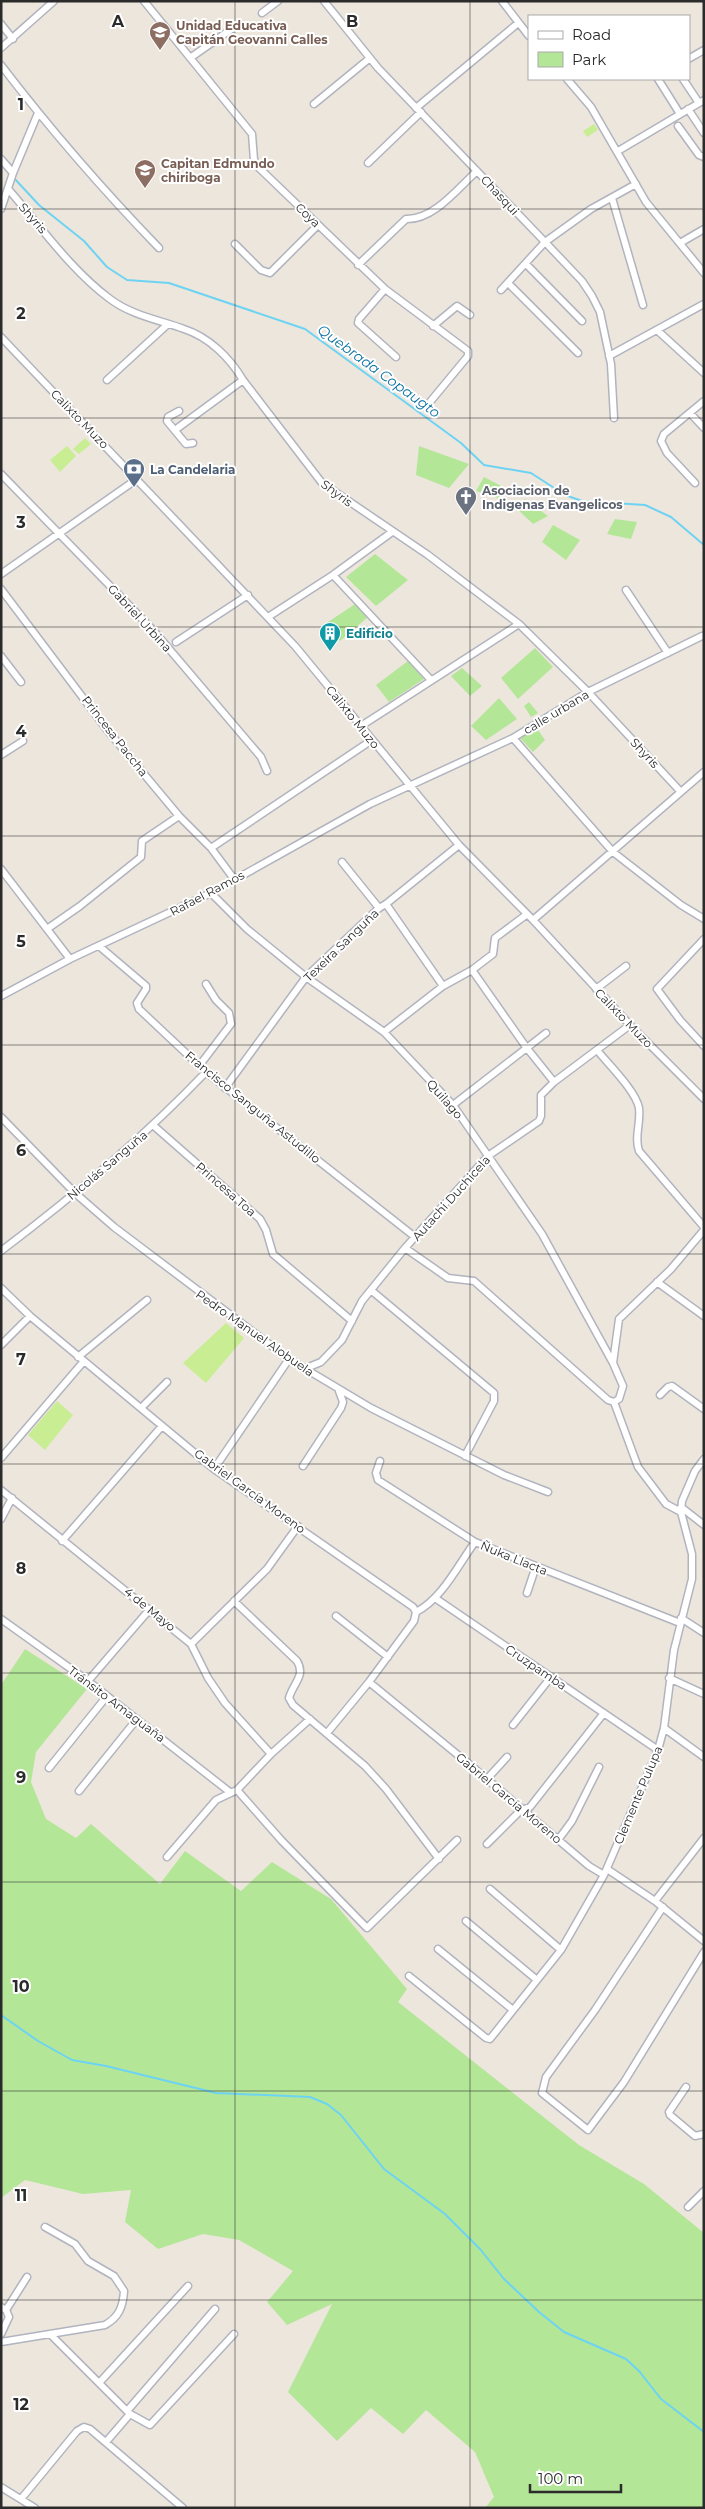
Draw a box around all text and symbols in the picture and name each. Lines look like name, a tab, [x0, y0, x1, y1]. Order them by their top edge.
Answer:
text: A	[111, 12, 125, 31]
text: B	[346, 12, 358, 31]
legend	[528, 15, 690, 80]
place label: Unidad Educativa Capitán Geovanni Calles	[176, 18, 328, 47]
school or university icon: Unidad Educativa Capitán Geovanni Calles	[148, 20, 172, 51]
text: Road	[572, 25, 611, 44]
text: Park	[572, 50, 606, 69]
text: 1	[18, 95, 24, 114]
place label: Capitan Edmundo chiriboga	[161, 156, 275, 185]
school or university icon: Capitan Edmundo chiriboga	[133, 158, 157, 189]
street label: Chasqui	[478, 172, 522, 218]
street label: Shyris	[16, 200, 50, 236]
street label: Coya	[292, 200, 324, 230]
text: 2	[16, 304, 26, 323]
water label: Quebrada Copaugto	[314, 320, 444, 422]
street label: Calixto Muzo	[48, 386, 112, 452]
bank icon: La Candelaria	[122, 457, 146, 488]
place label: La Candelaria	[150, 462, 236, 477]
street label: Shyris	[318, 476, 356, 510]
place label: Asociacion de Indigenas Evangelicos	[481, 483, 623, 512]
church icon: Asociacion de Indigenas Evangelicos	[454, 485, 478, 516]
text: 3	[15, 513, 26, 532]
street label: Gabriel Urbina	[105, 581, 175, 655]
building icon: Edificio	[318, 621, 342, 652]
place label: Edificio	[346, 626, 393, 641]
street label: Calixto Muzo	[323, 682, 383, 752]
street label: calle urbana	[520, 687, 592, 737]
street label: Princesa Paccha	[79, 693, 151, 779]
text: 4	[15, 722, 27, 741]
street label: Shyris	[627, 735, 663, 771]
street label: Rafael Ramos	[167, 867, 247, 919]
street label: Texeira Sanguña	[300, 905, 382, 985]
text: 5	[16, 932, 26, 951]
street label: Calixto Muzo	[592, 985, 656, 1051]
street label: Francisco Sanguña Astudillo	[182, 1048, 324, 1166]
street label: Quilago	[424, 1076, 466, 1122]
street label: Nicolás Sanguña	[64, 1127, 150, 1203]
text: 6	[16, 1141, 26, 1160]
street label: Autachi Duchicela	[409, 1152, 493, 1244]
street label: Princesa Toa	[193, 1159, 259, 1219]
street label: Pedro Manuel Alobuela	[193, 1287, 317, 1379]
text: 7	[16, 1350, 26, 1369]
street label: Gabriel García Moreno	[192, 1446, 308, 1536]
street label: Ñuka Llacta	[478, 1538, 550, 1578]
text: 8	[16, 1559, 26, 1578]
street label: 4 de Mayo	[121, 1584, 179, 1634]
street label: Cruzpamba	[503, 1641, 569, 1693]
street label: Tránsito Amaguaña	[66, 1663, 168, 1745]
street label: Clemente Pulupa	[611, 1744, 665, 1846]
street label: Gabriel García Moreno	[453, 1749, 565, 1847]
text: 9	[16, 1768, 26, 1787]
text: 10	[12, 1977, 30, 1996]
text: 11	[15, 2186, 27, 2205]
text: 12	[13, 2395, 29, 2414]
scale bar	[530, 2462, 621, 2494]
text: 100 m	[538, 2469, 583, 2488]

